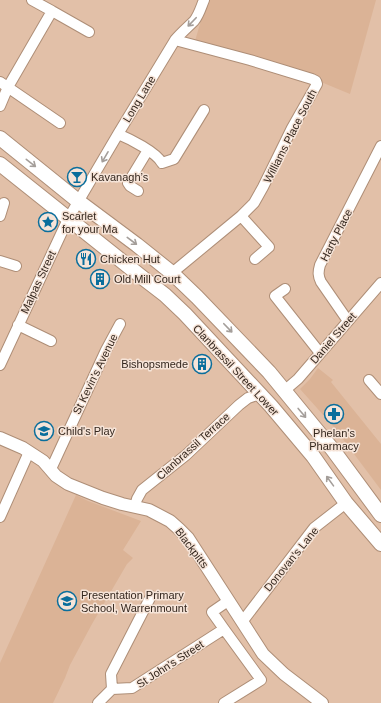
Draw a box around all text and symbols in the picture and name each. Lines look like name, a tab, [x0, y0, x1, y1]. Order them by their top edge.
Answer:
one-way arrow	[187, 17, 197, 27]
street label: Long Lane	[120, 74, 158, 124]
street label: Williams Place South	[261, 87, 319, 185]
one-way arrow	[100, 151, 108, 163]
one-way arrow	[25, 158, 36, 167]
bar icon: Kavanagh’s	[66, 166, 88, 188]
place label: Kavanagh’s	[91, 171, 149, 183]
street label: Harty Place	[318, 207, 354, 263]
place label: Scarlet for your Ma	[62, 210, 119, 235]
place icon: Scarlet for your Ma	[37, 211, 59, 233]
one-way arrow	[126, 237, 137, 245]
restaurant icon: Chicken Hut	[75, 248, 97, 270]
street label: Malpas Street	[18, 249, 58, 315]
place label: Chicken Hut	[100, 253, 160, 265]
building icon: Old Mill Court	[89, 268, 111, 290]
place label: Old Mill Court	[114, 273, 181, 285]
street label: Daniel Street	[308, 310, 358, 366]
street label: Clanbrassil Street Lower	[191, 322, 281, 418]
one-way arrow	[223, 323, 233, 333]
street label: St Kevin's Avenue	[70, 332, 120, 416]
building icon: Bishopsmede	[191, 353, 213, 375]
place label: Bishopsmede	[121, 358, 188, 370]
pharmacy icon: Phelan's Pharmacy	[323, 403, 345, 425]
one-way arrow	[298, 408, 307, 419]
street label: Clanbrassil Terrace	[154, 410, 232, 482]
school or university icon: Child's Play	[33, 420, 55, 442]
place label: Child's Play	[58, 425, 116, 437]
place label: Phelan's Pharmacy	[309, 427, 359, 452]
one-way arrow	[326, 476, 334, 487]
street label: Donovan's Lane	[261, 524, 321, 594]
street label: Blackpitts	[173, 526, 211, 571]
place label: Presentation Primary School, Warrenmount	[81, 589, 187, 614]
school or university icon: Presentation Primary School, Warrenmount	[56, 590, 78, 612]
street label: St John's Street	[134, 638, 206, 690]

